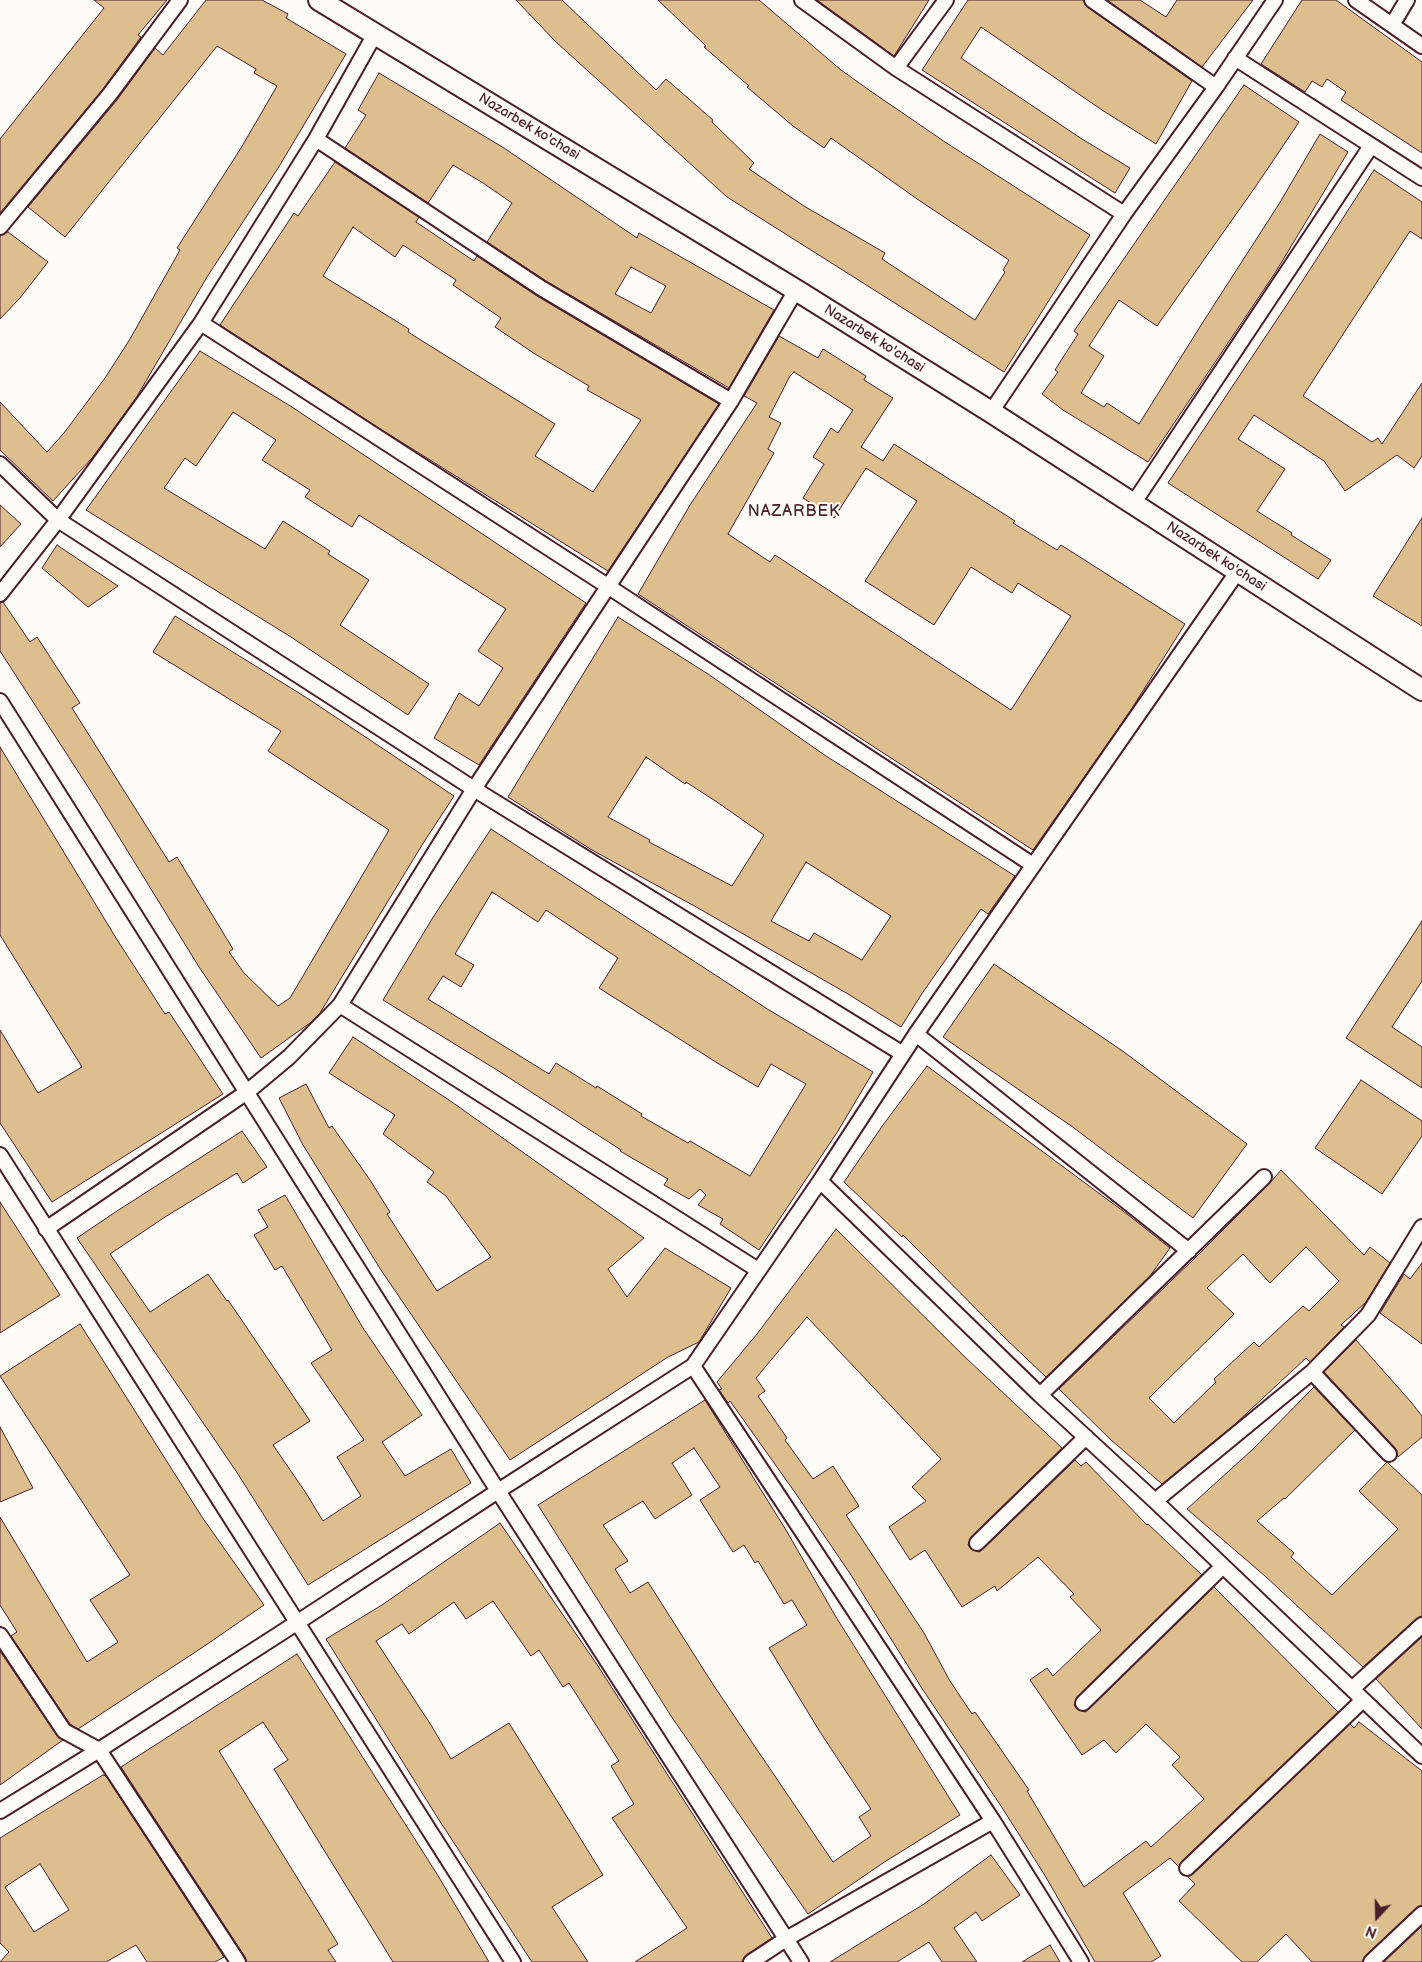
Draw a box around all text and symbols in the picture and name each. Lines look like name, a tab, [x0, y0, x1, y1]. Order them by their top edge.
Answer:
street label: Nazarbek ko'chasi	[475, 90, 583, 164]
street label: Nazarbek ko'chasi	[821, 301, 927, 377]
district label: NAZARBEK	[747, 502, 841, 522]
street label: Nazarbek ko'chasi	[1163, 519, 1269, 595]
north arrow	[1352, 1892, 1402, 1942]
text: N	[1363, 1922, 1379, 1941]

